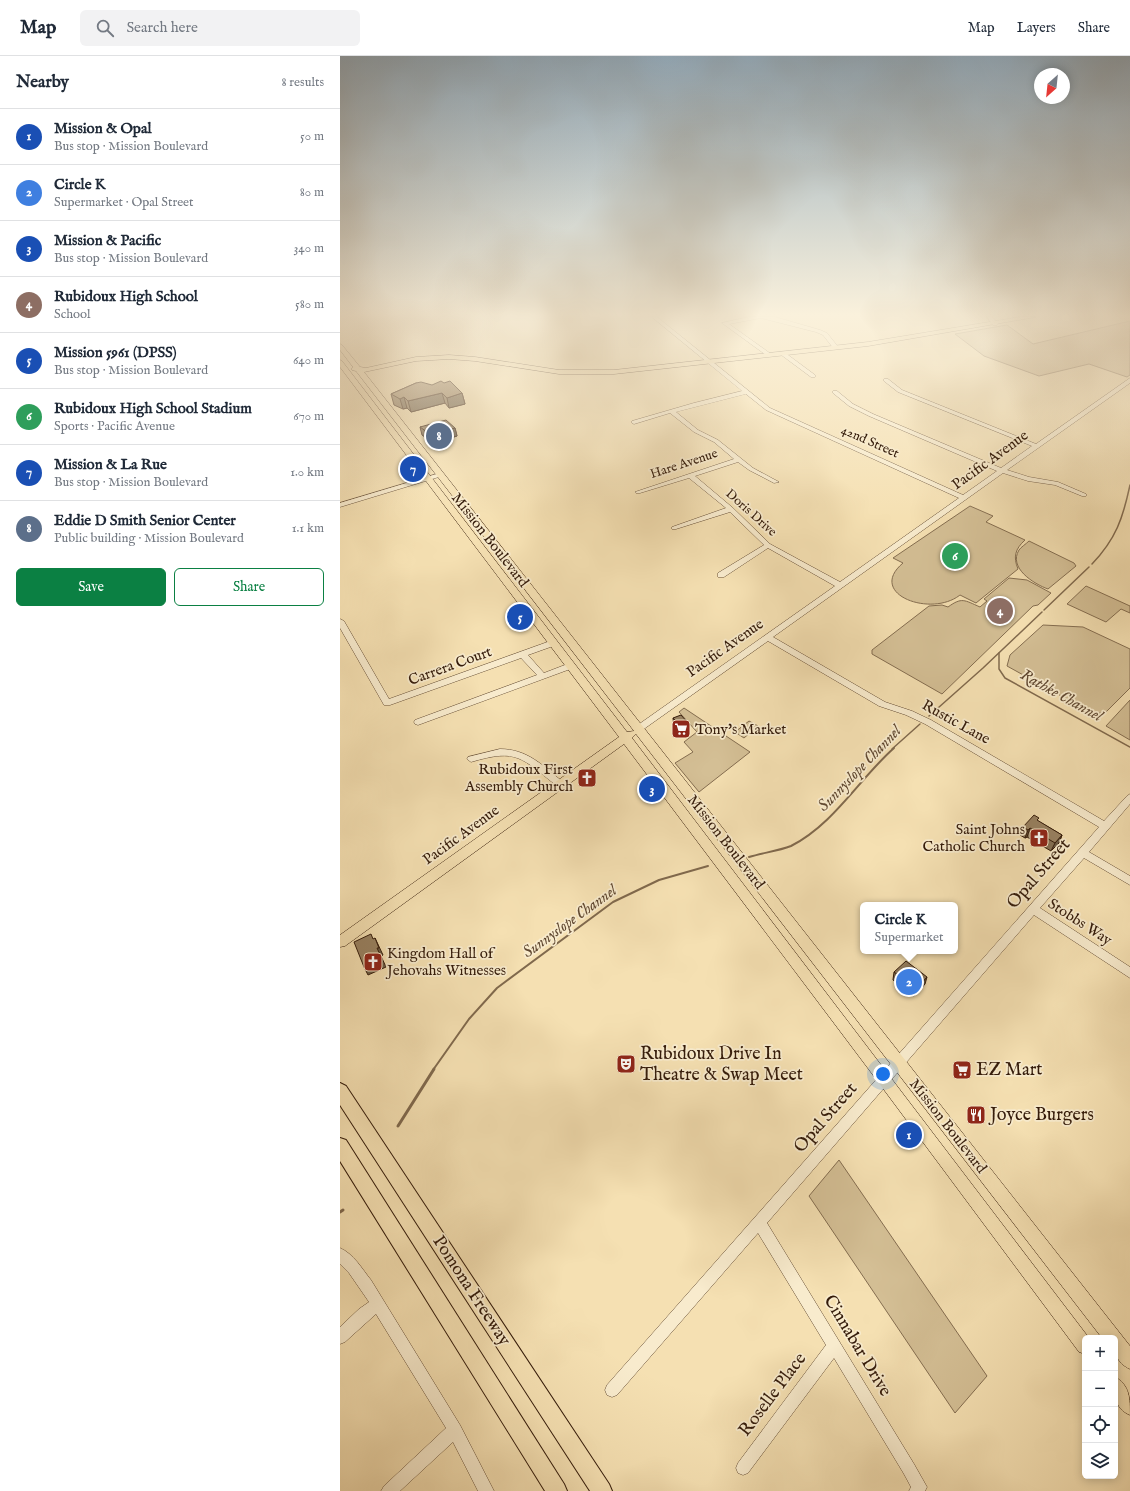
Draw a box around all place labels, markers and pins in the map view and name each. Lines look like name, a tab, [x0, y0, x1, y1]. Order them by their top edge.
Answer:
pin: 8	[426, 421, 452, 451]
pin: 7	[400, 454, 426, 484]
pin: 6	[942, 541, 968, 571]
pin: 4	[987, 596, 1013, 626]
pin: 5	[507, 602, 533, 632]
supermarket icon: Tony's Market	[670, 718, 692, 740]
place label: Tony's Market	[695, 720, 786, 739]
place label: Rubidoux First Assembly Church	[464, 760, 573, 796]
church icon: Rubidoux First Assembly Church	[576, 767, 598, 789]
pin: 3	[639, 774, 665, 804]
place label: Saint Johns Catholic Church	[923, 820, 1025, 856]
church icon: Saint Johns Catholic Church	[1028, 827, 1050, 849]
place label: Kingdom Hall of Jehovahs Witnesses	[385, 944, 506, 980]
church icon: Kingdom Hall of Jehovahs Witnesses	[362, 951, 384, 973]
pin: 2	[896, 967, 922, 997]
place label: Rubidoux Drive In Theatre & Swap Meet	[640, 1043, 803, 1087]
theatre icon: Rubidoux Drive In Theatre & Swap Meet	[615, 1053, 637, 1075]
supermarket icon: EZ Mart	[951, 1059, 973, 1081]
place label: EZ Mart	[976, 1059, 1043, 1082]
restaurant icon: Joyce Burgers	[965, 1104, 987, 1126]
place label: Joyce Burgers	[988, 1104, 1094, 1127]
pin: 1	[896, 1120, 922, 1150]

